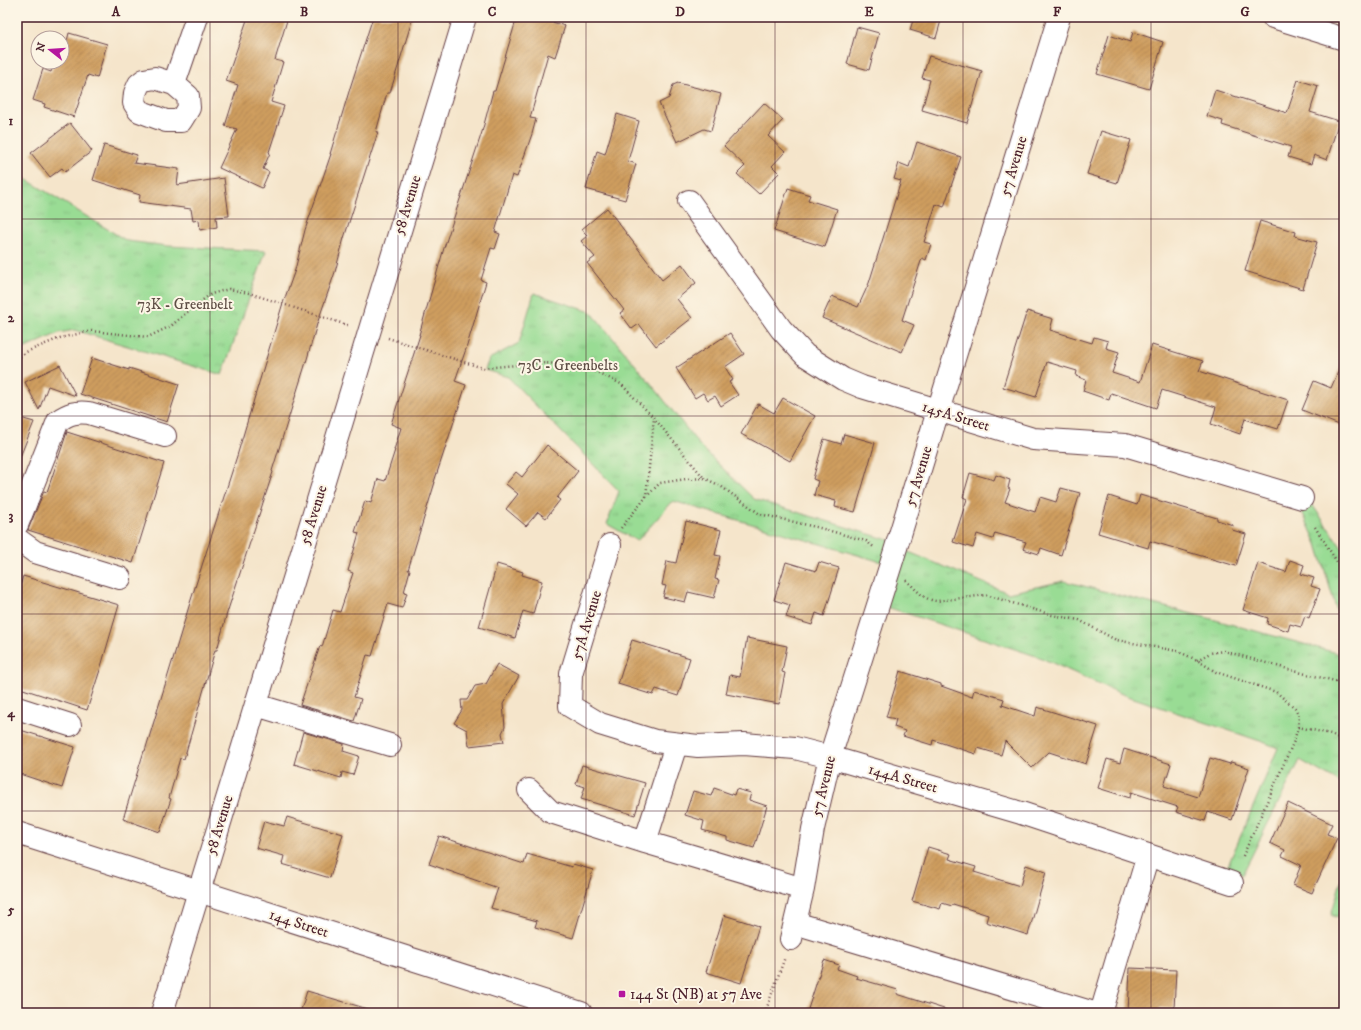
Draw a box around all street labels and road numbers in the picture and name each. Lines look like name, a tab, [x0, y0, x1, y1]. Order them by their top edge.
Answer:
street label: 57 Avenue	[995, 134, 1032, 198]
street label: 58 Avenue	[389, 173, 426, 237]
street label: 145A Street	[920, 397, 992, 436]
street label: 57 Avenue	[900, 444, 937, 508]
street label: 58 Avenue	[295, 483, 332, 547]
street label: 57A Avenue	[567, 588, 606, 662]
street label: 57 Avenue	[807, 754, 840, 818]
street label: 144A Street	[866, 760, 940, 797]
street label: 58 Avenue	[201, 793, 238, 857]
street label: 144 Street	[267, 905, 331, 942]

